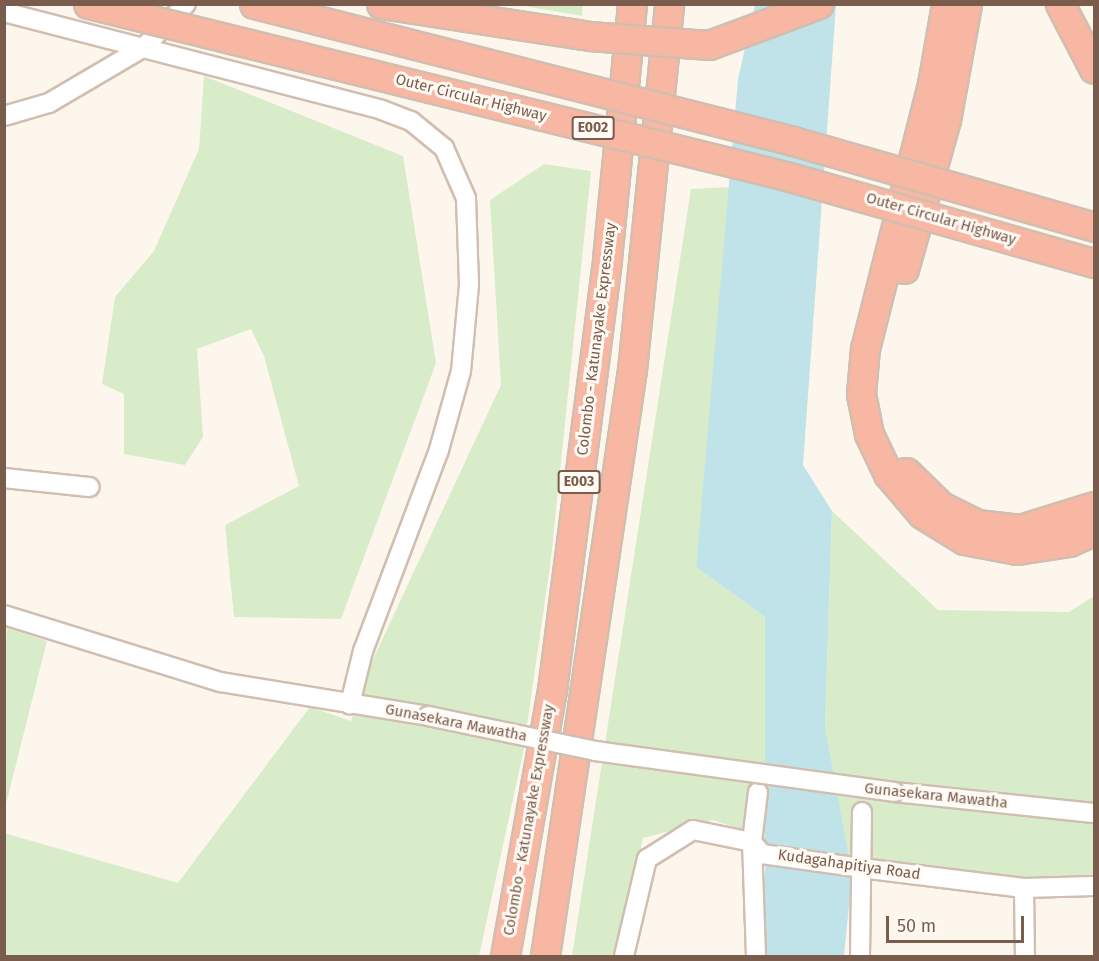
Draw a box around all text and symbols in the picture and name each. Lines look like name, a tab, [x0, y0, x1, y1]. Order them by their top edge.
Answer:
street label: Outer Circular Highway	[394, 71, 548, 125]
road number: E002	[570, 117, 616, 139]
street label: Outer Circular Highway	[864, 189, 1018, 249]
street label: Colombo - Katunayake Expressway	[574, 221, 620, 457]
road number: E003	[556, 471, 602, 493]
street label: Gunasekara Mawatha	[384, 700, 528, 746]
street label: Colombo - Katunayake Expressway	[500, 703, 558, 937]
street label: Gunasekara Mawatha	[863, 780, 1009, 812]
street label: Kudagahapitiya Road	[777, 846, 921, 884]
scale bar	[889, 904, 1027, 942]
text: 50 m	[897, 915, 936, 937]

